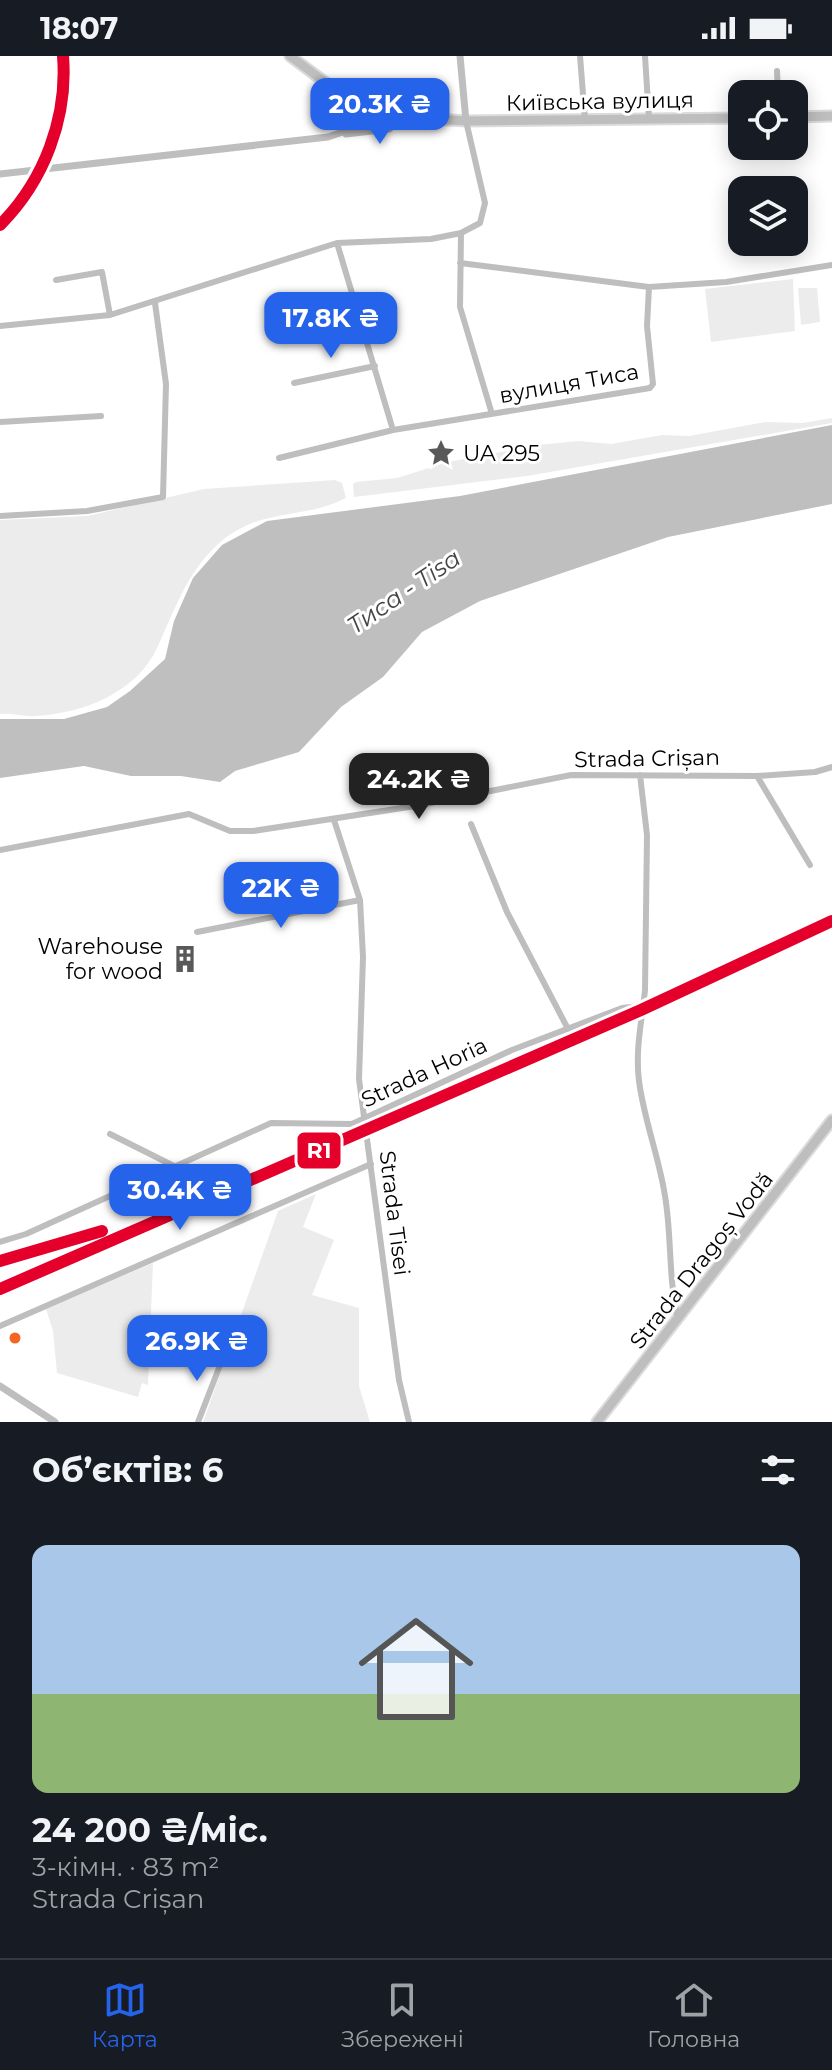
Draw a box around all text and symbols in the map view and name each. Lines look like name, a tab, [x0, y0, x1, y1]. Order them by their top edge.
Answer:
text: 18:07	[40, 10, 118, 47]
pin: 20.3K ₴	[306, 78, 454, 146]
map controls	[728, 80, 808, 256]
button: locate	[728, 80, 808, 160]
street label: Київська вулиця	[506, 86, 694, 117]
text: 20.3K ₴	[328, 88, 432, 120]
button: layers	[728, 176, 808, 256]
pin: 17.8K ₴	[257, 292, 405, 360]
text: 17.8K ₴	[282, 302, 380, 334]
street label: вулиця Тиса	[497, 358, 641, 409]
place icon: UA 295	[426, 438, 456, 468]
place label: UA 295	[463, 440, 540, 467]
water label: Тиса - Tisa	[342, 543, 466, 640]
street label: Strada Crișan	[574, 744, 720, 773]
pin: 24.2K ₴	[345, 753, 493, 821]
text: 24.2K ₴	[367, 763, 471, 795]
pin: 22K ₴	[225, 862, 337, 930]
text: 22K ₴	[242, 872, 320, 904]
place label: Warehouse for wood	[37, 933, 163, 985]
building icon: Warehouse for wood	[170, 944, 200, 974]
street label: Strada Horia	[357, 1031, 492, 1113]
line badge: R1	[296, 1131, 342, 1170]
text: R1	[307, 1137, 331, 1164]
street label: Strada Tisei	[373, 1149, 416, 1277]
pin: 30.4K ₴	[106, 1164, 254, 1232]
street label: Strada Dragoș Vodă	[624, 1166, 779, 1354]
text: 30.4K ₴	[127, 1174, 233, 1206]
pin: 26.9K ₴	[123, 1315, 271, 1383]
text: 26.9K ₴	[145, 1325, 249, 1357]
unlabelled marker	[7, 1330, 23, 1346]
icon: filters	[756, 1448, 800, 1492]
text: Об’єктів: 6	[32, 1449, 223, 1491]
icon: home	[344, 1597, 488, 1741]
text: 24 200 ₴/міс.	[32, 1809, 268, 1851]
text: 3-кімн. · 83 m²	[32, 1851, 219, 1883]
text: Strada Crișan	[32, 1883, 204, 1915]
tab: Карта	[92, 1978, 158, 2053]
tab: Збережені	[341, 1978, 464, 2053]
tab: Головна	[647, 1978, 740, 2053]

